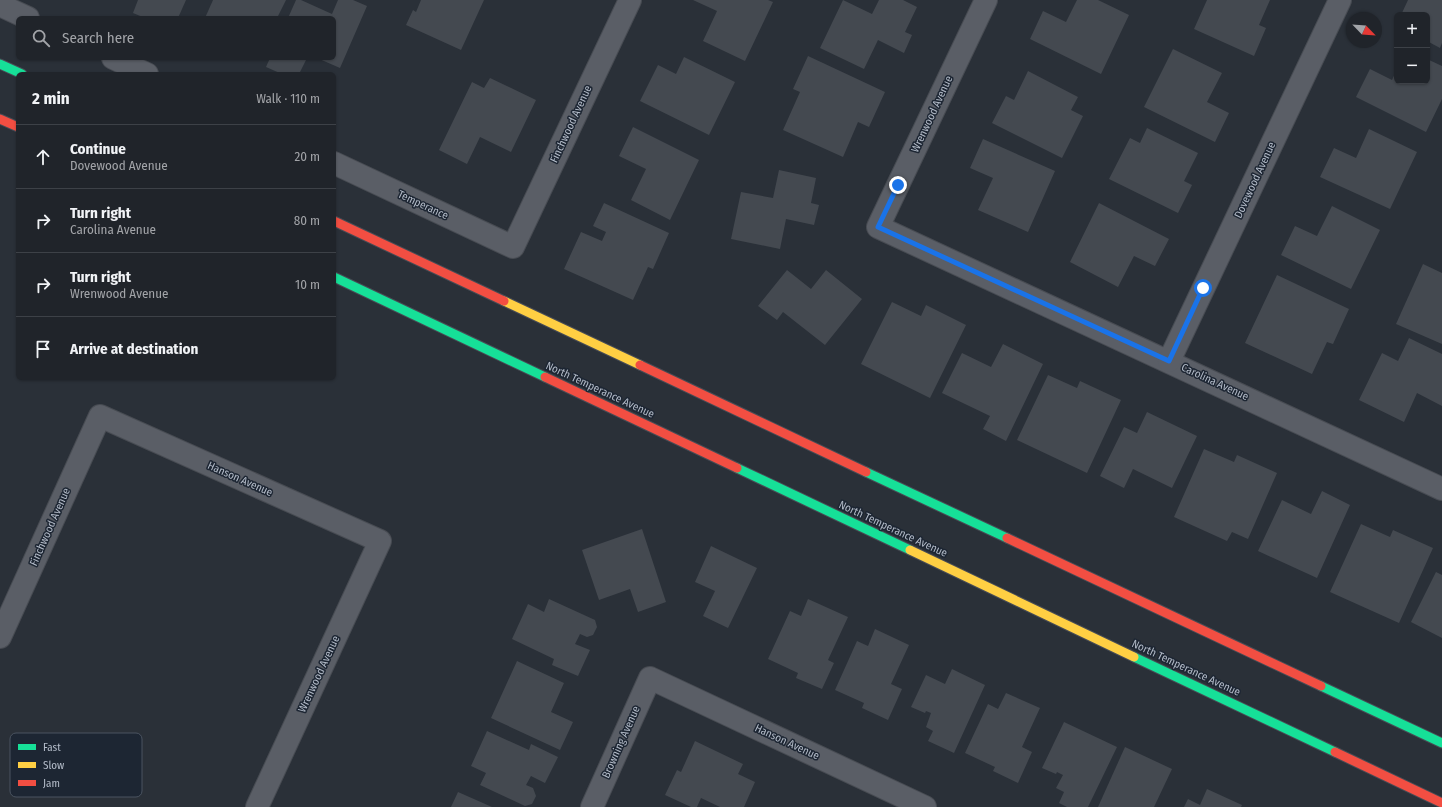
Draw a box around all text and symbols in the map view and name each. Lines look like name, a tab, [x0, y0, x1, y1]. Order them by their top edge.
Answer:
north arrow	[1346, 12, 1382, 48]
map controls	[1394, 12, 1430, 84]
button: +	[1394, 12, 1430, 48]
search box	[16, 16, 336, 60]
icon: search	[30, 27, 52, 49]
text: Search here	[62, 29, 134, 47]
button: −	[1394, 48, 1430, 84]
street label: Wrenwood Avenue	[909, 74, 955, 154]
street label: Finchwood Avenue	[547, 83, 595, 165]
text: 2 min	[32, 88, 70, 109]
text: Walk · 110 m	[256, 91, 320, 106]
text: Continue	[70, 140, 126, 158]
street label: Dovewood Avenue	[1232, 140, 1278, 220]
icon: ahead	[32, 146, 54, 168]
text: 20 m	[294, 149, 320, 164]
text: Dovewood Avenue	[70, 158, 168, 173]
route end	[889, 176, 907, 194]
street label: Temperance	[396, 188, 450, 222]
text: Turn right	[70, 204, 131, 222]
icon: right	[32, 210, 54, 232]
text: 80 m	[294, 213, 320, 228]
text: Carolina Avenue	[70, 222, 156, 237]
text: Turn right	[70, 268, 131, 286]
icon: right	[32, 274, 54, 296]
text: 10 m	[295, 277, 320, 292]
route start	[1194, 279, 1212, 297]
text: Wrenwood Avenue	[70, 286, 168, 301]
icon: arrive	[32, 338, 54, 360]
text: Arrive at destination	[70, 340, 198, 358]
street label: North Temperance Avenue	[544, 359, 656, 421]
street label: Carolina Avenue	[1179, 361, 1251, 403]
street label: Hanson Avenue	[205, 459, 275, 499]
street label: Finchwood Avenue	[27, 486, 73, 568]
street label: North Temperance Avenue	[837, 498, 949, 560]
street label: Wrenwood Avenue	[296, 634, 342, 714]
street label: North Temperance Avenue	[1130, 637, 1242, 699]
street label: Browning Avenue	[599, 704, 643, 780]
street label: Hanson Avenue	[753, 721, 821, 763]
legend	[10, 733, 142, 797]
text: Fast	[43, 741, 61, 754]
text: Slow	[43, 759, 64, 772]
text: Jam	[43, 777, 60, 790]

